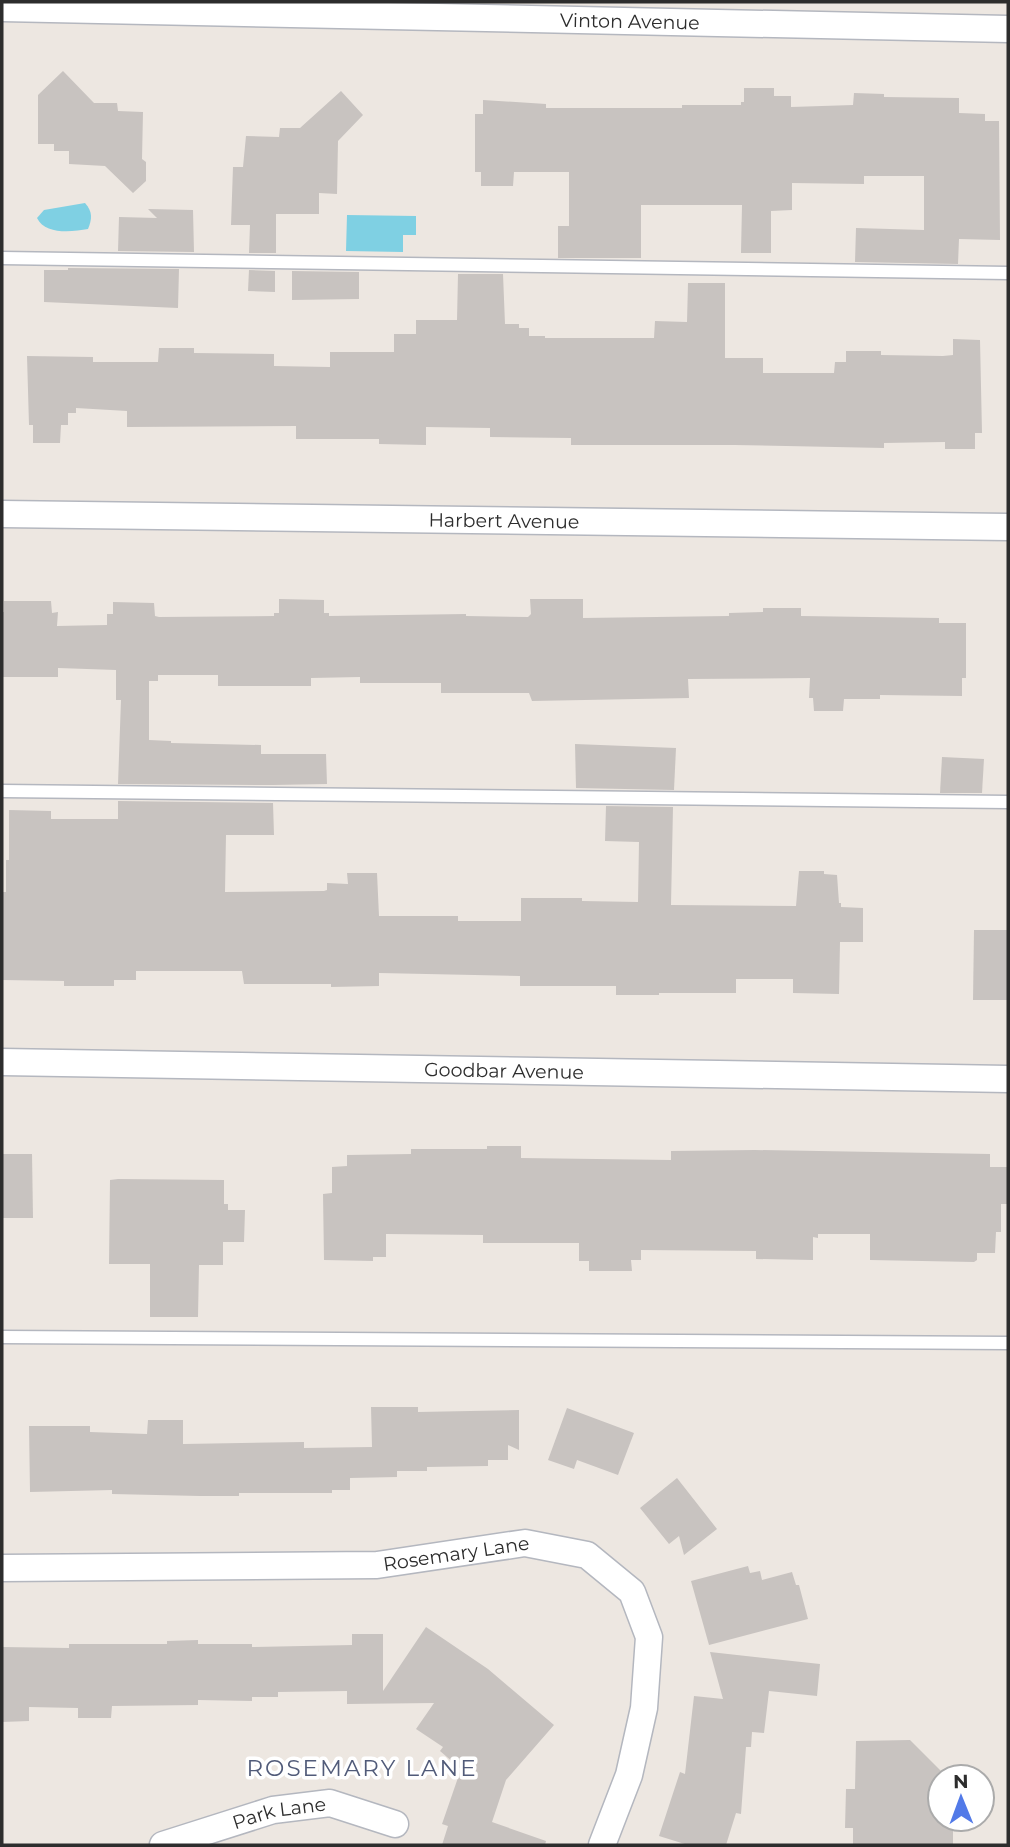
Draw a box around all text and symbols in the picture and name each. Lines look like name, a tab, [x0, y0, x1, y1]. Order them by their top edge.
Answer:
street label: Vinton Avenue	[560, 9, 700, 35]
street label: Harbert Avenue	[428, 509, 580, 533]
street label: Goodbar Avenue	[424, 1058, 584, 1084]
street label: Rosemary Lane	[382, 1532, 531, 1576]
district label: ROSEMARY LANE	[246, 1754, 478, 1782]
north arrow	[926, 1763, 996, 1833]
text: N	[953, 1770, 969, 1793]
street label: Park Lane	[230, 1793, 327, 1834]

